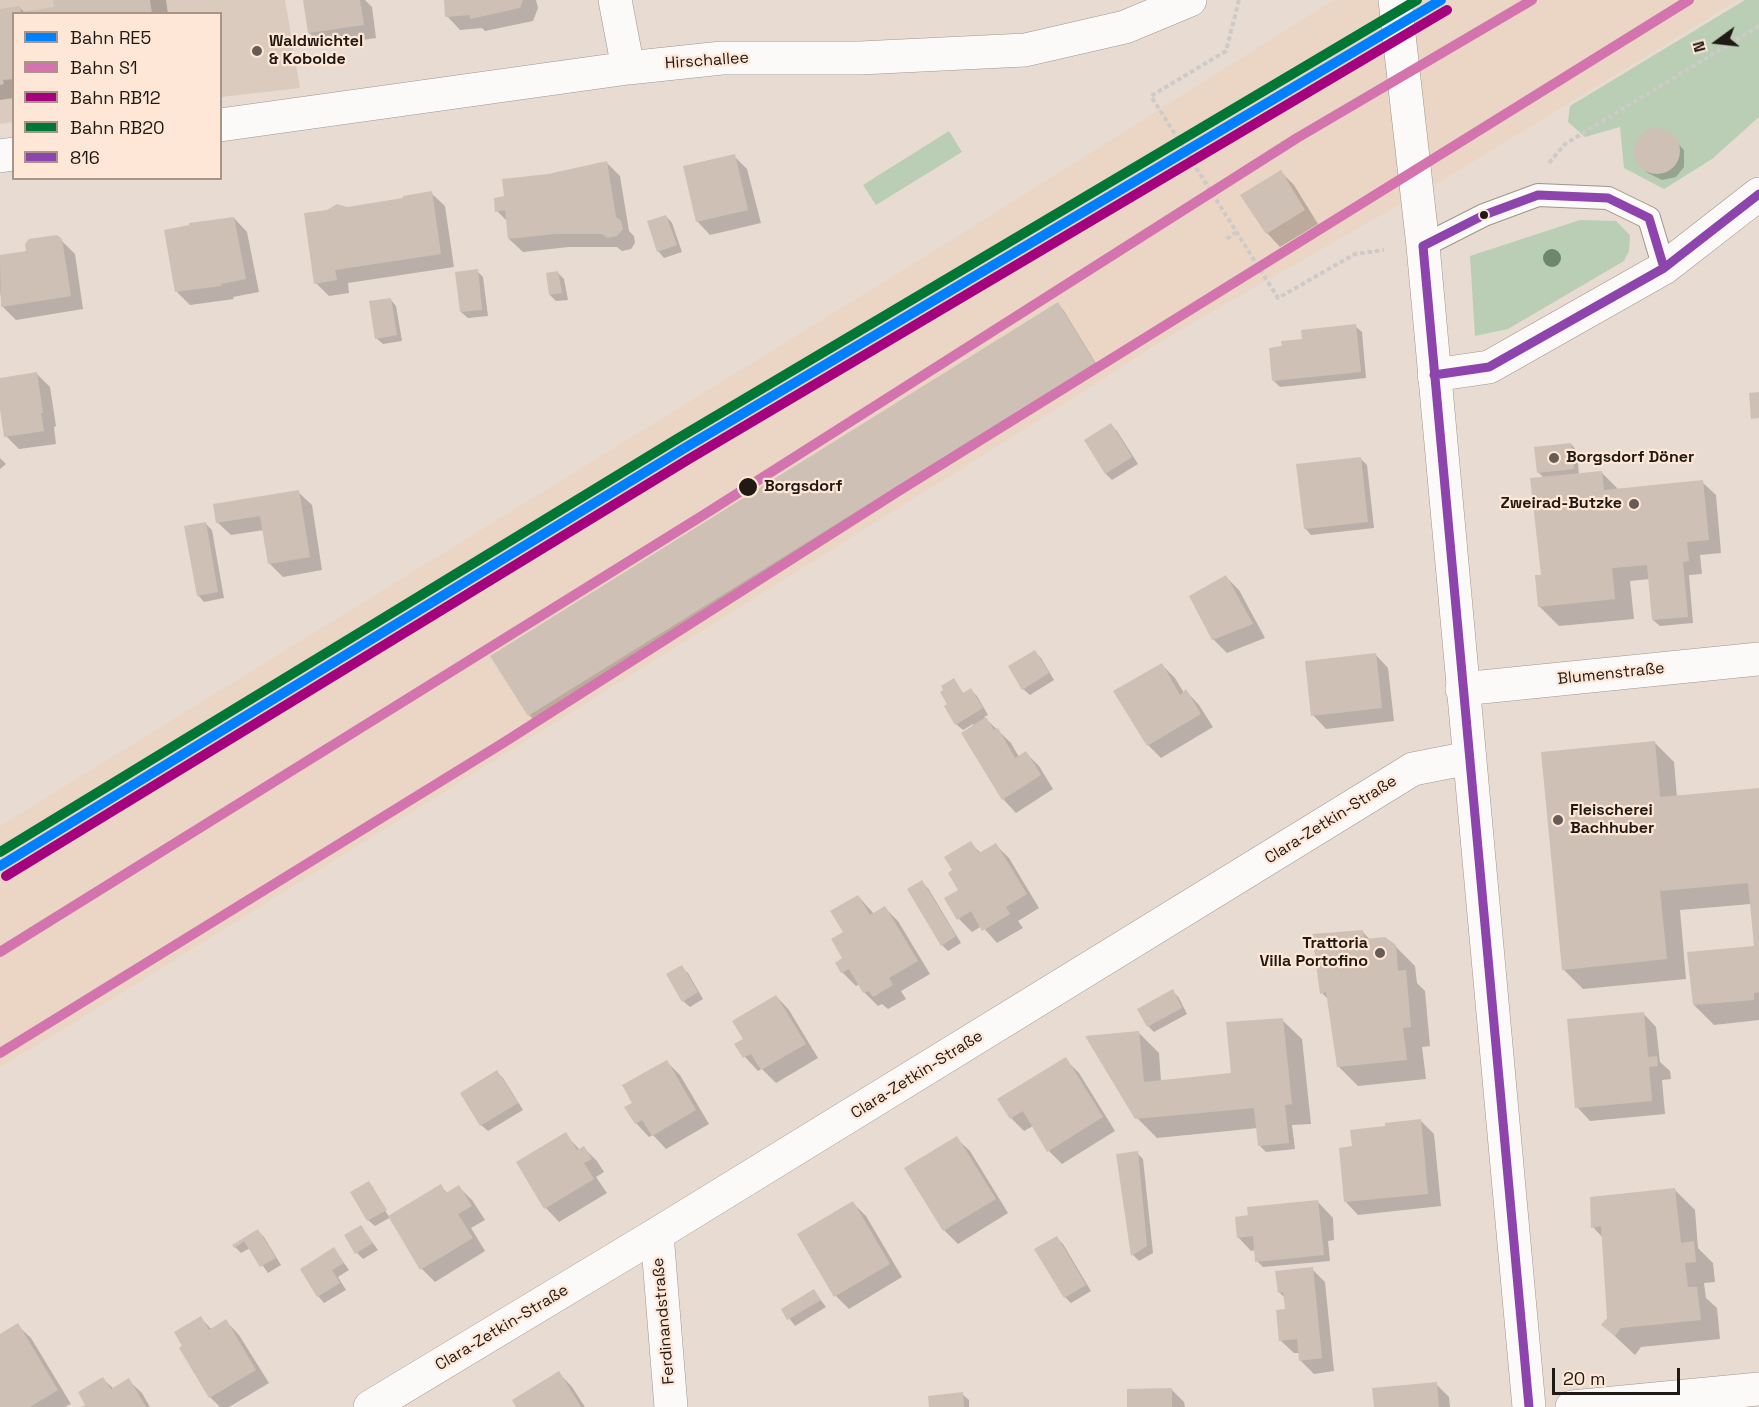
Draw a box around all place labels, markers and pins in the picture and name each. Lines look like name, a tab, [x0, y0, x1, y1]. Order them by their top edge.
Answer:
place label: Waldwichtel & Kobolde	[269, 32, 363, 70]
marker: Waldwichtel & Kobolde	[250, 44, 264, 58]
unlabelled marker	[1478, 209, 1490, 221]
place label: Borgsdorf Döner	[1566, 448, 1694, 468]
marker: Borgsdorf Döner	[1547, 451, 1561, 465]
marker: Borgsdorf	[737, 476, 759, 498]
place label: Borgsdorf	[764, 477, 842, 497]
place label: Zweirad-Butzke	[1501, 494, 1622, 514]
marker: Zweirad-Butzke	[1627, 497, 1641, 511]
place label: Fleischerei Bachhuber	[1570, 801, 1654, 839]
marker: Fleischerei Bachhuber	[1551, 813, 1565, 827]
place label: Trattoria Villa Portofino	[1259, 934, 1368, 972]
marker: Trattoria Villa Portofino	[1373, 946, 1387, 960]

